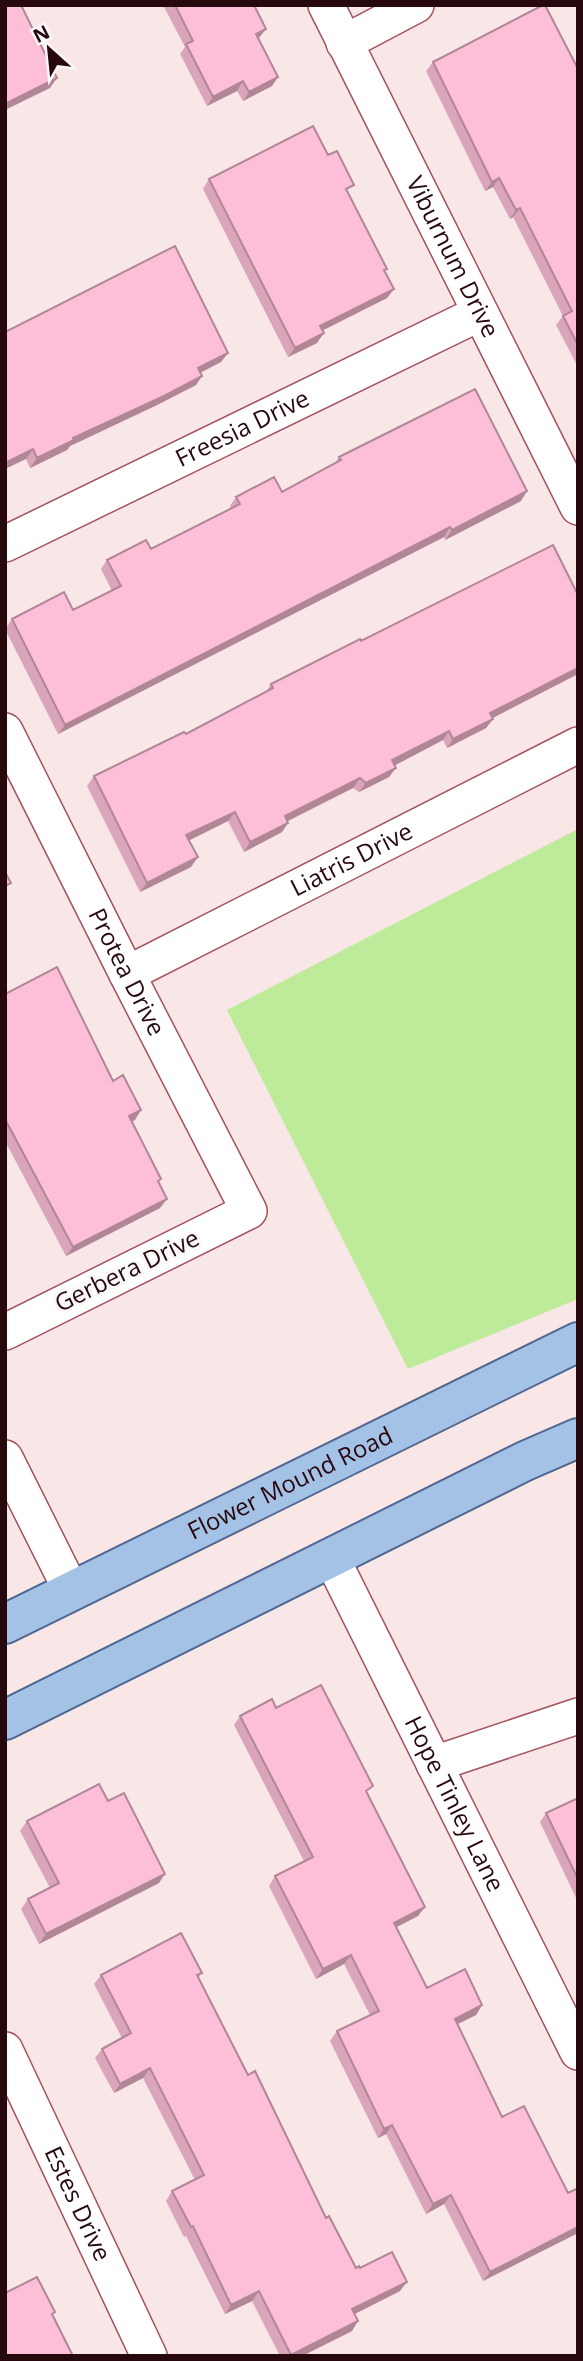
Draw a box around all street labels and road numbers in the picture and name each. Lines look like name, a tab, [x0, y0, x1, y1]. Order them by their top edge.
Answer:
street label: Viburnum Drive	[400, 170, 508, 343]
street label: Freesia Drive	[169, 381, 314, 474]
street label: Liatris Drive	[284, 814, 418, 903]
street label: Protea Drive	[82, 902, 174, 1041]
street label: Gerbera Drive	[49, 1220, 204, 1319]
street label: Flower Mound Road	[182, 1418, 398, 1547]
street label: Hope Tinley Lane	[398, 1710, 513, 1897]
street label: Estes Drive	[38, 2140, 120, 2266]

